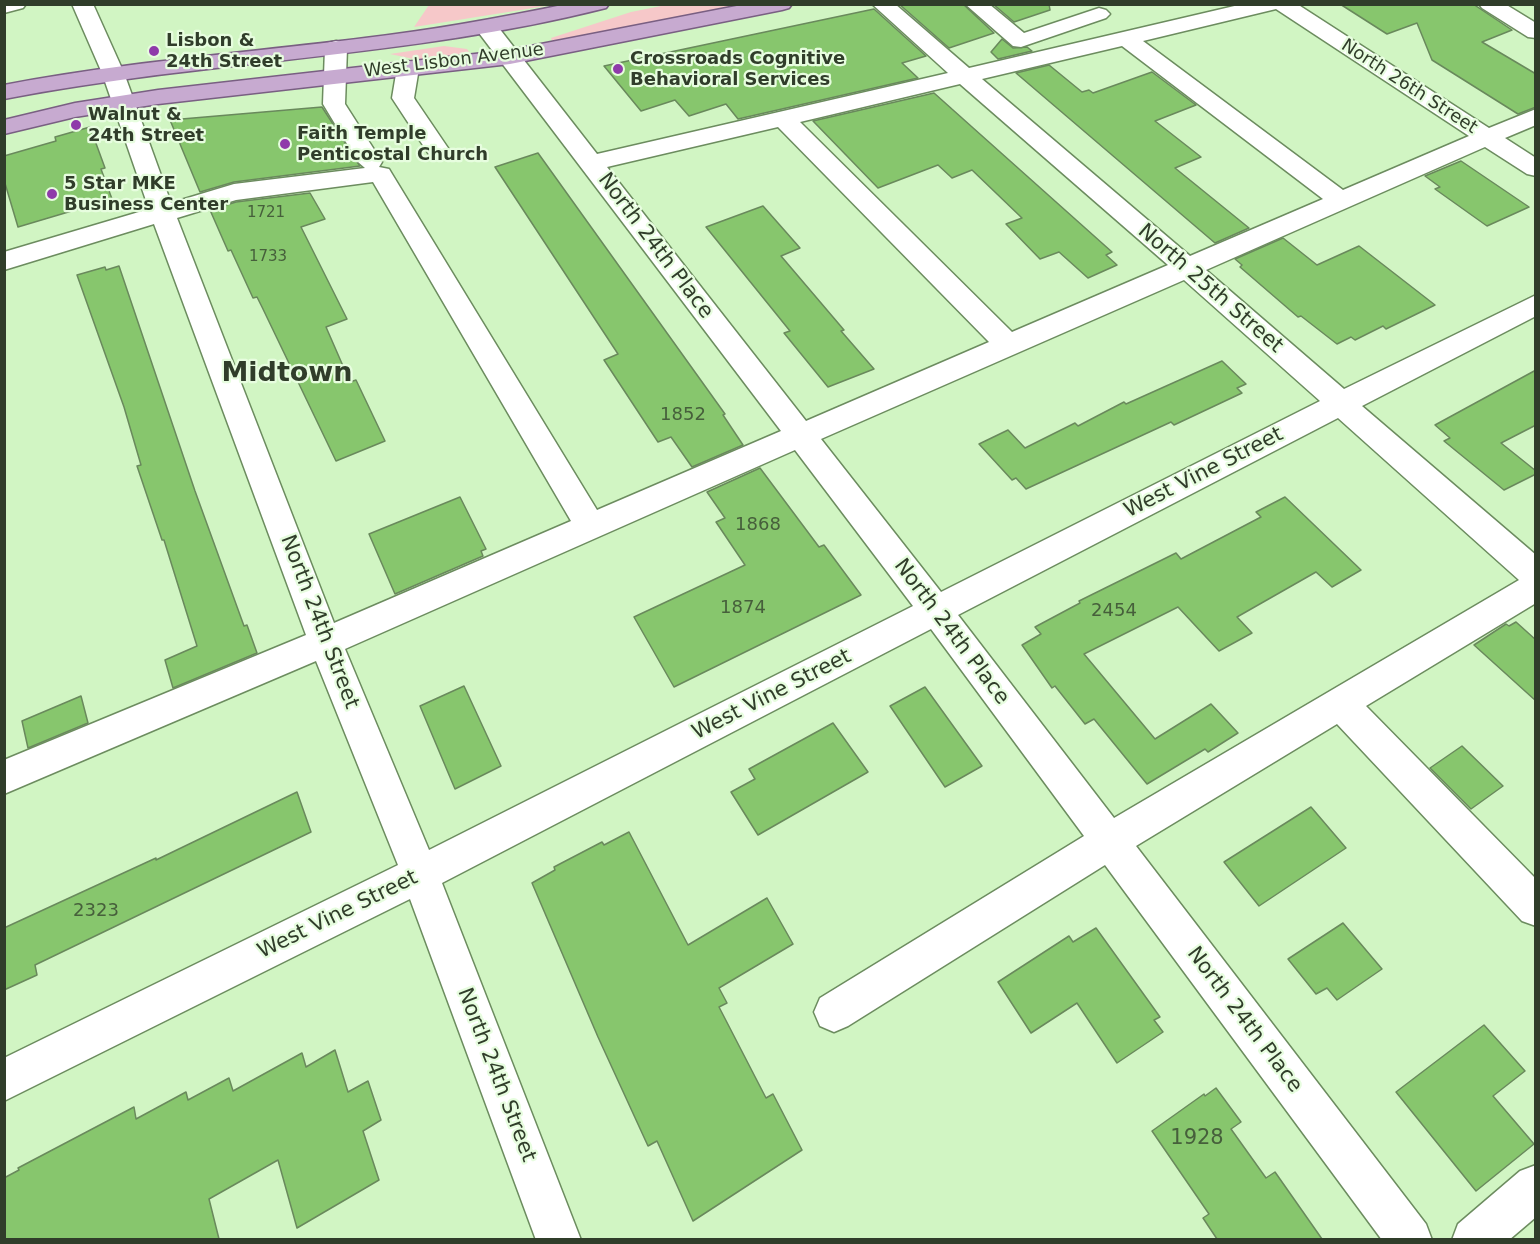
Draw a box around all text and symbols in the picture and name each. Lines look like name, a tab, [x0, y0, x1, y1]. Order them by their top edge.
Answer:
place label: Lisbon & 24th Street	[166, 30, 282, 72]
street label: North 26th Street	[1337, 35, 1481, 139]
street label: West Lisbon Avenue	[363, 39, 545, 83]
marker: Lisbon & 24th Street	[147, 44, 161, 58]
place label: Crossroads Cognitive Behavioral Services	[630, 48, 845, 90]
marker: Crossroads Cognitive Behavioral Services	[611, 62, 625, 76]
place label: Walnut & 24th Street	[88, 104, 204, 146]
marker: Walnut & 24th Street	[69, 118, 83, 132]
place label: Faith Temple Penticostal Church	[297, 123, 488, 166]
marker: Faith Temple Penticostal Church	[278, 137, 292, 151]
street label: North 24th Place	[592, 168, 718, 324]
place label: 5 Star MKE Business Center	[64, 173, 228, 216]
marker: 5 Star MKE Business Center	[45, 187, 59, 201]
house number: 1721	[247, 204, 285, 222]
street label: North 25th Street	[1132, 219, 1288, 359]
house number: 1733	[249, 248, 287, 266]
district label: Midtown	[221, 358, 353, 390]
house number: 1852	[660, 404, 706, 426]
street label: West Vine Street	[1120, 422, 1288, 524]
house number: 1868	[735, 514, 781, 536]
street label: North 24th Street	[274, 532, 364, 712]
street label: North 24th Place	[888, 554, 1014, 710]
house number: 1874	[720, 597, 766, 619]
house number: 2454	[1091, 600, 1137, 622]
street label: West Vine Street	[688, 644, 856, 746]
street label: West Vine Street	[254, 865, 422, 965]
house number: 2323	[73, 900, 119, 922]
street label: North 24th Place	[1181, 942, 1307, 1098]
street label: North 24th Street	[451, 985, 541, 1165]
house number: 1928	[1170, 1126, 1224, 1152]

